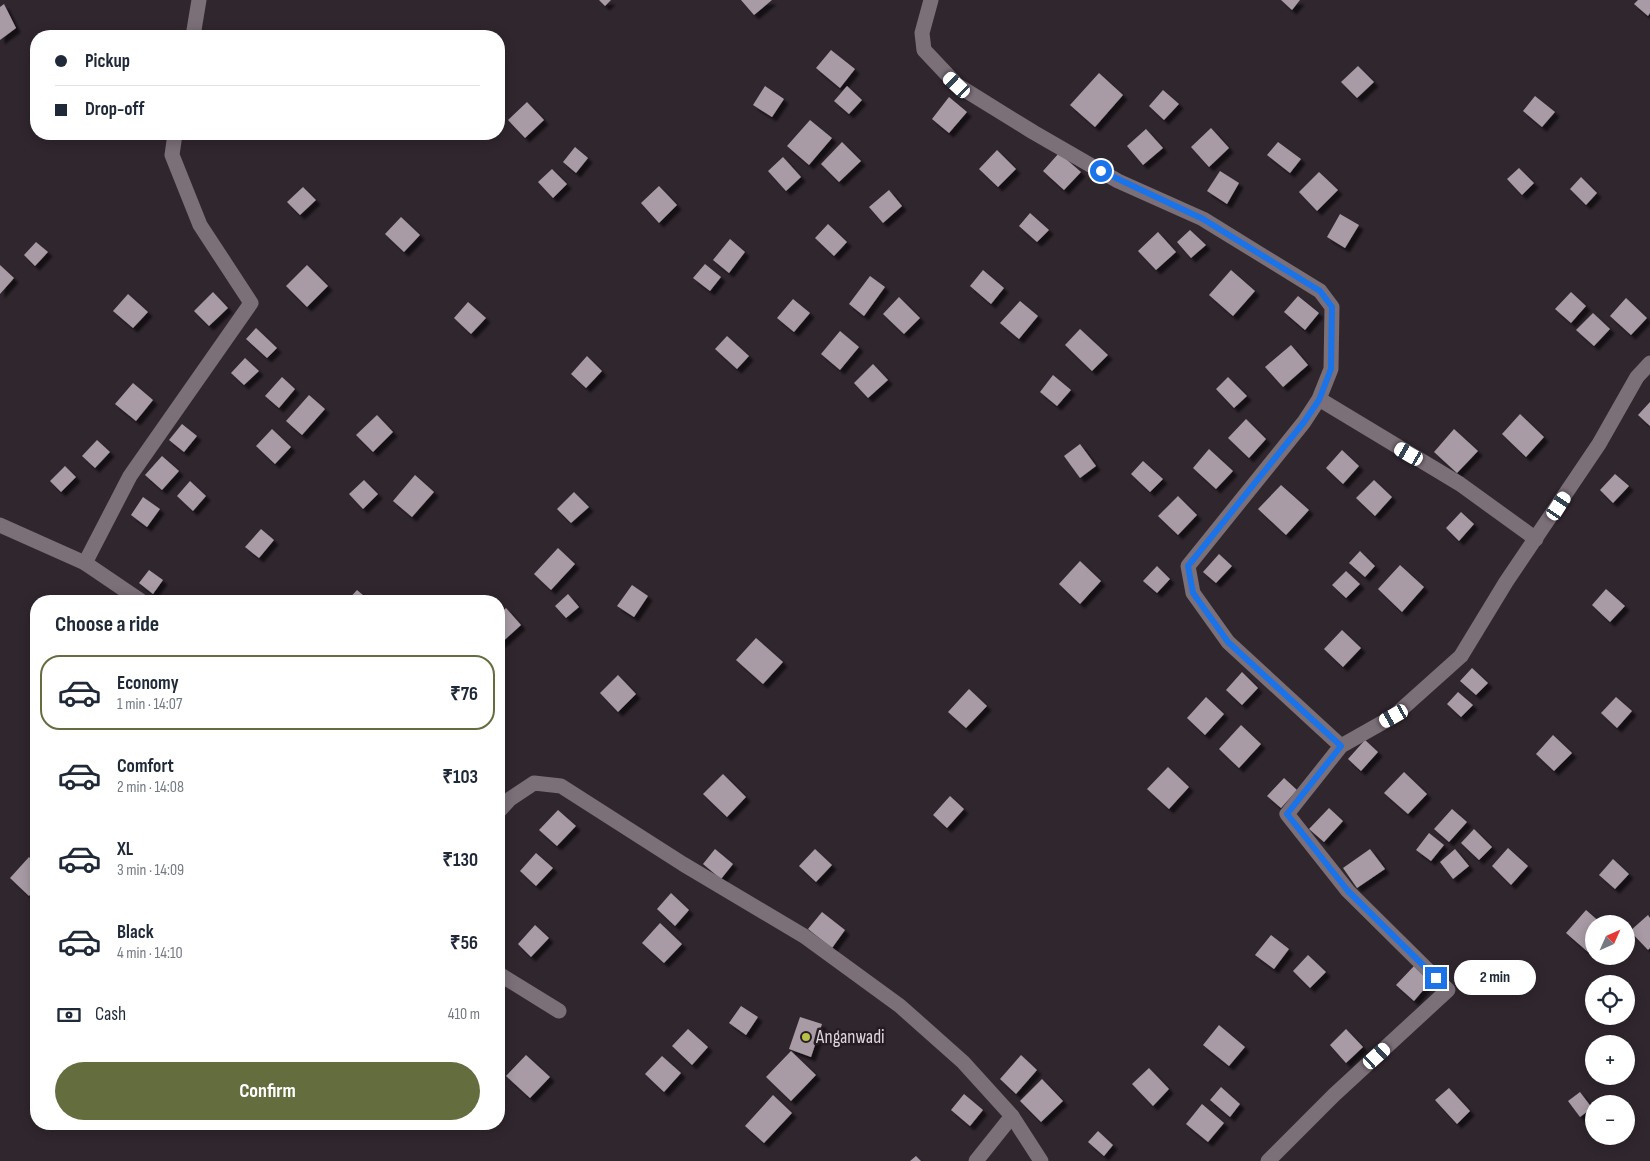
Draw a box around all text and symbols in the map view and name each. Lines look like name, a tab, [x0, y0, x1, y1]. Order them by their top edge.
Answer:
text: Pickup	[85, 50, 130, 73]
car	[940, 69, 973, 101]
text: Drop-off	[85, 98, 145, 121]
route start	[1090, 160, 1112, 182]
car	[1392, 440, 1425, 468]
car	[1544, 489, 1573, 523]
text: Choose a ride	[55, 611, 159, 638]
icon: car	[57, 670, 102, 715]
text: Economy	[117, 672, 179, 695]
text: ₹76	[450, 683, 478, 706]
text: 1 min · 14:07	[117, 695, 182, 714]
car	[1377, 702, 1410, 730]
icon: car	[57, 753, 102, 798]
text: Comfort	[117, 755, 174, 778]
text: ₹103	[442, 766, 478, 789]
text: 2 min · 14:08	[117, 778, 184, 797]
icon: car	[57, 836, 102, 881]
text: XL	[117, 838, 133, 861]
text: ₹130	[442, 849, 478, 872]
text: 3 min · 14:09	[117, 861, 184, 880]
north arrow	[1585, 915, 1635, 965]
map controls	[1585, 915, 1635, 1145]
icon: car	[57, 919, 102, 964]
text: Black	[117, 921, 154, 944]
text: ₹56	[450, 932, 478, 955]
text: 4 min · 14:10	[117, 944, 183, 963]
callout: 2 min	[1454, 960, 1536, 996]
route end	[1425, 967, 1447, 989]
text: 2 min	[1480, 968, 1510, 987]
button: locate	[1585, 975, 1635, 1025]
icon: cash	[55, 1001, 83, 1029]
text: Cash	[95, 1003, 126, 1026]
text: 410 m	[448, 1005, 480, 1024]
place label: Anganwadi	[815, 1026, 885, 1049]
marker: Anganwadi	[800, 1031, 812, 1043]
button: +	[1585, 1035, 1635, 1085]
car	[1360, 1040, 1393, 1072]
button: Confirm	[55, 1062, 480, 1120]
button: −	[1585, 1095, 1635, 1145]

